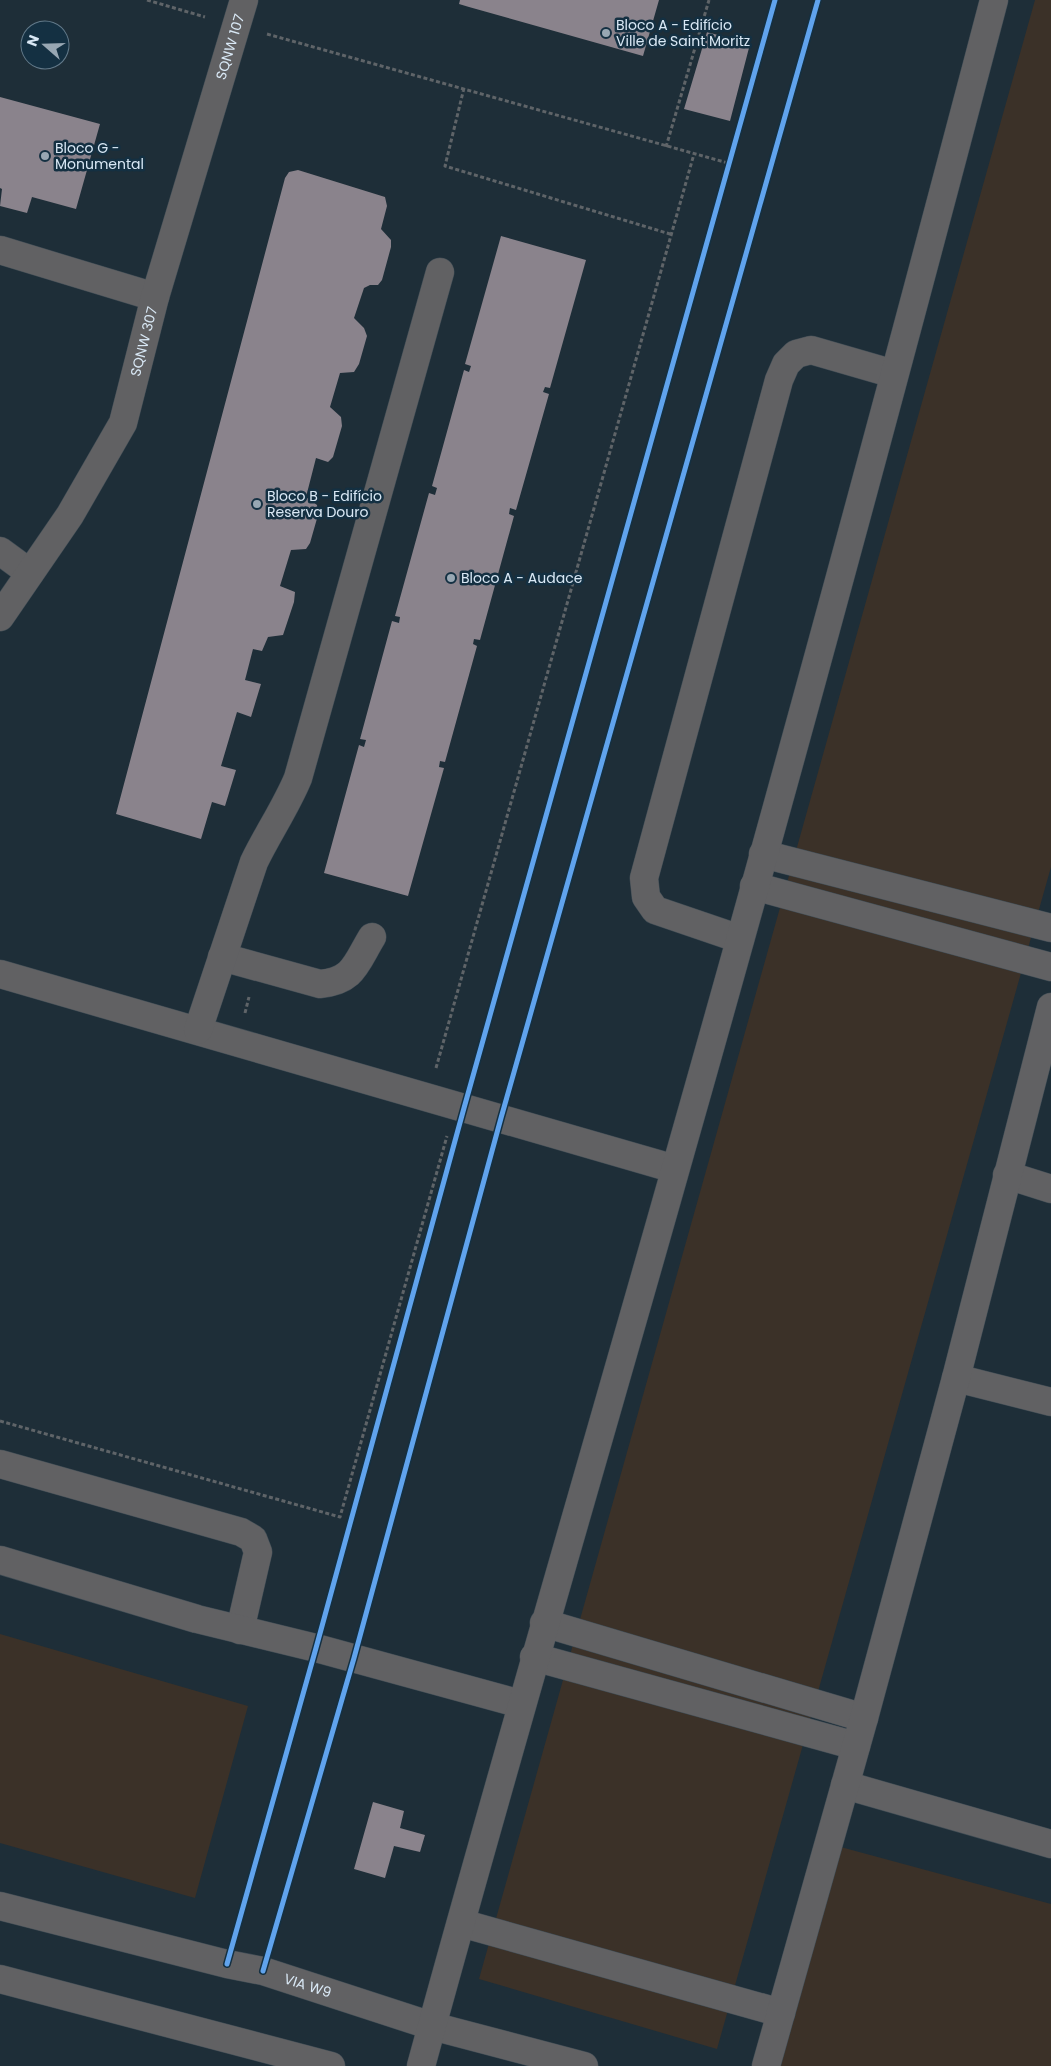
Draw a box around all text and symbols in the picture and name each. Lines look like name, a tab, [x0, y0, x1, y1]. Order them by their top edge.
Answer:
street label: SQNW 107	[211, 11, 249, 82]
place label: Bloco A - Edifício Ville de Saint Moritz	[616, 15, 750, 51]
north arrow	[20, 20, 70, 70]
marker: Bloco A - Edifício Ville de Saint Moritz	[600, 27, 612, 39]
text: N	[22, 32, 44, 49]
place label: Bloco G - Monumental	[55, 138, 144, 174]
marker: Bloco G - Monumental	[39, 150, 51, 162]
street label: SQNW 307	[125, 304, 162, 378]
place label: Bloco B - Edifício Reserva Douro	[267, 486, 382, 522]
marker: Bloco B - Edifício Reserva Douro	[251, 498, 263, 510]
place label: Bloco A - Audace	[461, 568, 583, 588]
marker: Bloco A - Audace	[445, 572, 457, 584]
street label: VIA W9	[282, 1969, 334, 2003]

